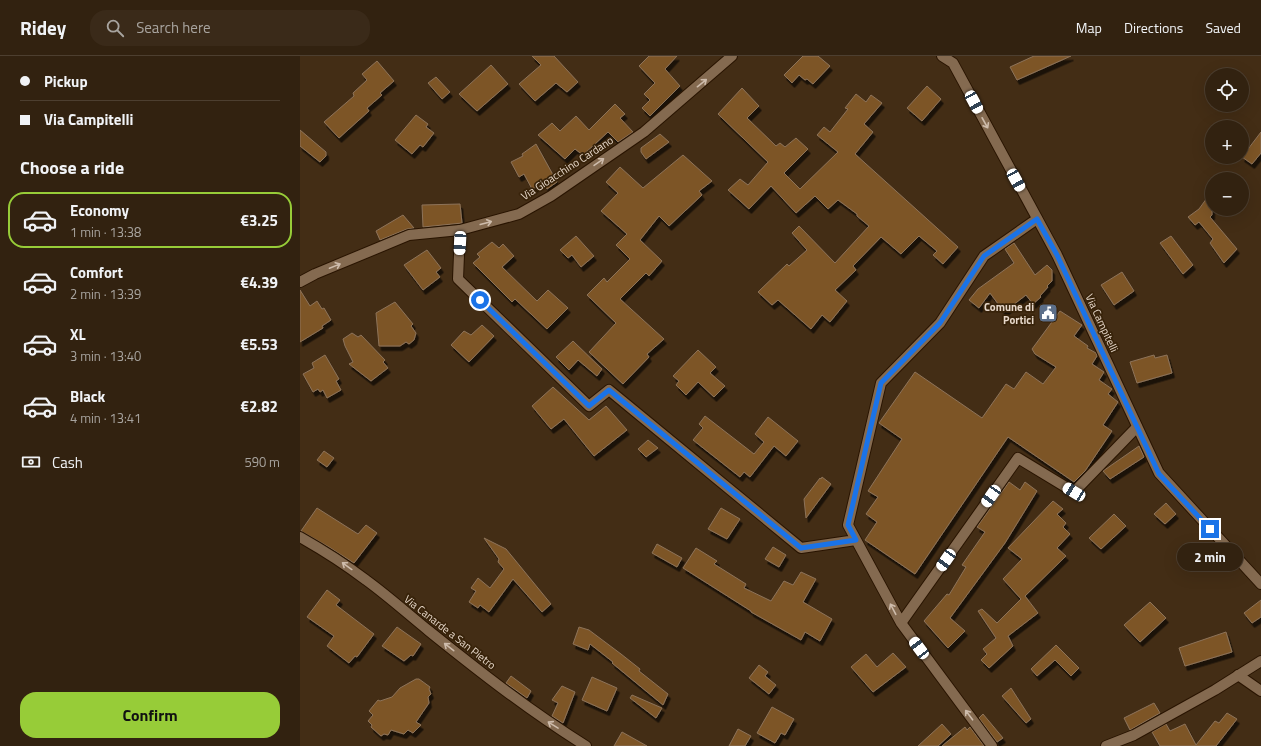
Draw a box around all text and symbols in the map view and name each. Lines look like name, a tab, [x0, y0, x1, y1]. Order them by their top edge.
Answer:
search box	[90, 10, 370, 46]
text: Ridey	[20, 13, 66, 42]
text: Search here	[136, 16, 211, 39]
icon: search	[104, 17, 126, 39]
text: Map	[1076, 17, 1102, 38]
text: Directions	[1124, 17, 1183, 38]
text: Saved	[1205, 17, 1241, 38]
map controls	[1205, 68, 1249, 216]
button: locate	[1205, 68, 1249, 112]
text: Pickup	[44, 70, 88, 93]
one-way arrow	[696, 78, 707, 87]
car	[963, 89, 985, 115]
text: Via Campitelli	[44, 108, 133, 131]
one-way arrow	[982, 117, 990, 129]
button: +	[1205, 120, 1249, 164]
street label: Via Gioacchino Cardano	[518, 132, 617, 204]
text: Choose a ride	[20, 154, 124, 181]
one-way arrow	[594, 158, 605, 166]
car	[1005, 167, 1027, 193]
button: −	[1205, 172, 1249, 216]
text: Economy	[70, 199, 129, 222]
icon: car	[22, 202, 58, 238]
text: €3.25	[241, 209, 278, 232]
one-way arrow	[479, 219, 492, 226]
text: 1 min · 13:38	[70, 222, 141, 242]
car	[453, 231, 467, 255]
text: Comfort	[70, 261, 123, 284]
one-way arrow	[329, 261, 341, 269]
icon: car	[22, 264, 58, 300]
text: €4.39	[241, 271, 278, 294]
text: 2 min · 13:39	[70, 284, 141, 304]
route start	[471, 291, 489, 309]
street label: Via Campitelli	[1082, 291, 1122, 355]
place label: Comune di Portici	[984, 299, 1034, 328]
public building icon: Comune di Portici	[1037, 302, 1059, 324]
text: XL	[70, 323, 86, 346]
icon: car	[22, 326, 58, 362]
text: €5.53	[241, 333, 278, 356]
text: 3 min · 13:40	[70, 346, 141, 366]
text: Black	[70, 385, 105, 408]
icon: car	[22, 388, 58, 424]
text: €2.82	[241, 395, 278, 418]
text: 4 min · 13:41	[70, 408, 141, 428]
icon: cash	[20, 451, 42, 473]
text: Cash	[52, 451, 83, 474]
text: 590 m	[244, 452, 280, 472]
car	[1061, 481, 1087, 503]
car	[979, 483, 1003, 509]
route end	[1201, 520, 1219, 538]
callout: 2 min	[1177, 543, 1243, 571]
car	[934, 547, 958, 573]
text: 2 min	[1194, 547, 1226, 567]
one-way arrow	[342, 562, 353, 570]
street label: Via Canarde a San Pietro	[401, 591, 499, 673]
one-way arrow	[889, 604, 897, 616]
car	[907, 635, 931, 661]
one-way arrow	[444, 642, 455, 651]
button: Confirm	[20, 692, 280, 738]
one-way arrow	[965, 709, 973, 720]
one-way arrow	[547, 721, 559, 729]

